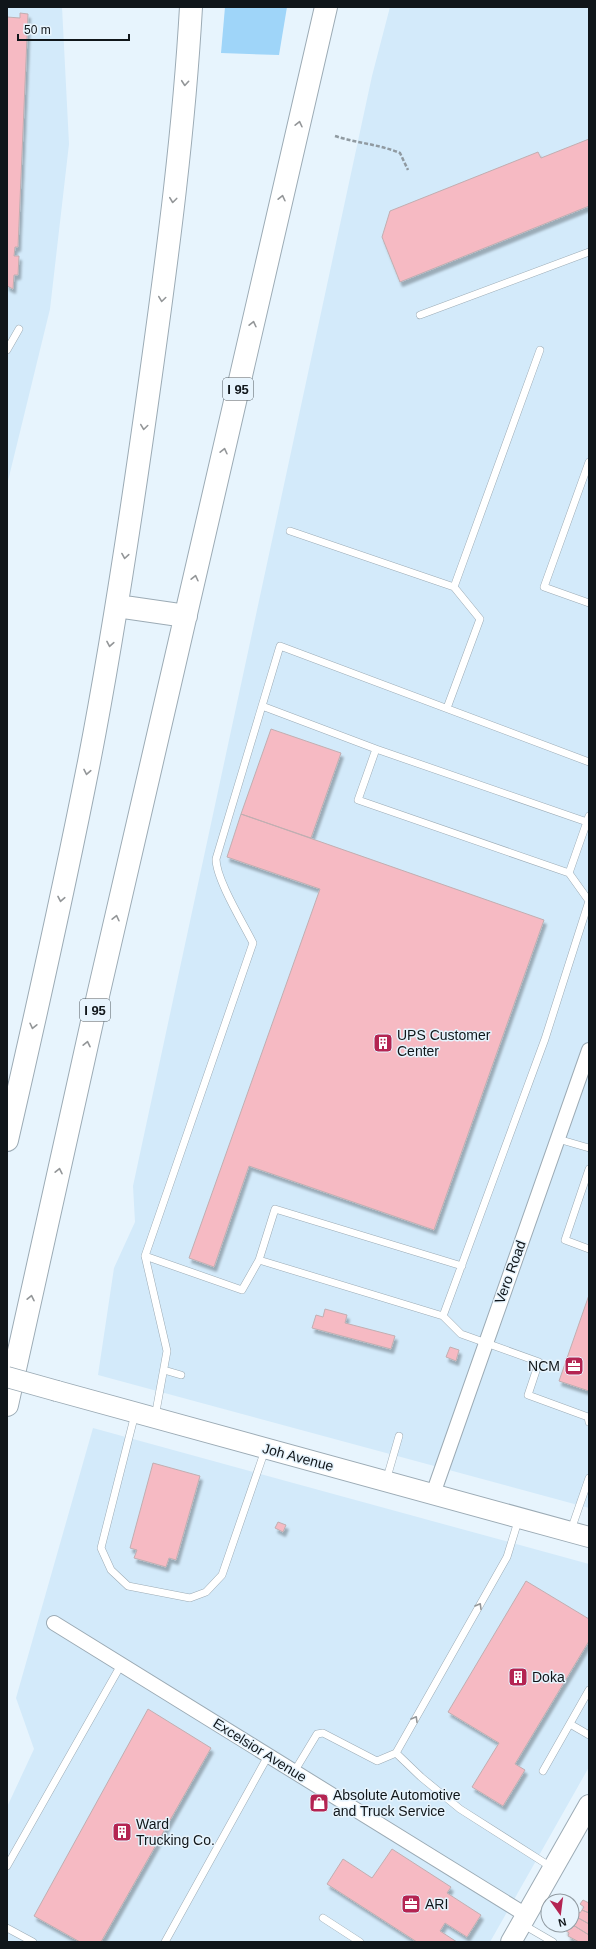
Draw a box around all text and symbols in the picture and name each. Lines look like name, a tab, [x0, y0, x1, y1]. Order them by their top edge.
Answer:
scale bar	[18, 16, 129, 42]
text: 50 m	[24, 23, 51, 37]
one-way arrow	[181, 80, 190, 86]
one-way arrow	[295, 121, 303, 127]
one-way arrow	[278, 195, 286, 201]
one-way arrow	[169, 197, 178, 203]
one-way arrow	[158, 295, 167, 302]
one-way arrow	[249, 321, 257, 328]
road number: I 95	[223, 378, 253, 400]
one-way arrow	[140, 424, 149, 430]
one-way arrow	[220, 448, 228, 454]
one-way arrow	[121, 553, 130, 559]
one-way arrow	[190, 575, 199, 582]
one-way arrow	[106, 641, 115, 647]
one-way arrow	[83, 769, 91, 775]
one-way arrow	[57, 896, 66, 902]
one-way arrow	[112, 914, 120, 921]
road number: I 95	[80, 999, 110, 1021]
one-way arrow	[29, 1023, 37, 1029]
place label: UPS Customer Center	[397, 1027, 491, 1059]
building icon: UPS Customer Center	[372, 1032, 394, 1054]
one-way arrow	[83, 1041, 91, 1048]
one-way arrow	[55, 1168, 63, 1174]
street label: Vero Road	[491, 1238, 529, 1306]
one-way arrow	[27, 1295, 35, 1301]
office icon: NCM	[563, 1355, 585, 1377]
place label: NCM	[528, 1358, 560, 1374]
street label: Joh Avenue	[261, 1440, 335, 1474]
one-way arrow	[475, 1603, 482, 1610]
building icon: Doka	[507, 1666, 529, 1688]
place label: Doka	[532, 1669, 565, 1685]
street label: Excelsior Avenue	[210, 1715, 310, 1785]
one-way arrow	[410, 1716, 417, 1723]
place label: Absolute Automotive and Truck Service	[333, 1787, 461, 1819]
shop icon: Absolute Automotive and Truck Service	[308, 1792, 330, 1814]
place label: Ward Trucking Co.	[136, 1816, 215, 1848]
building icon: Ward Trucking Co.	[111, 1821, 133, 1843]
office icon: ARI	[400, 1893, 422, 1915]
north arrow	[540, 1893, 580, 1933]
place label: ARI	[425, 1896, 448, 1912]
text: N	[557, 1916, 568, 1929]

